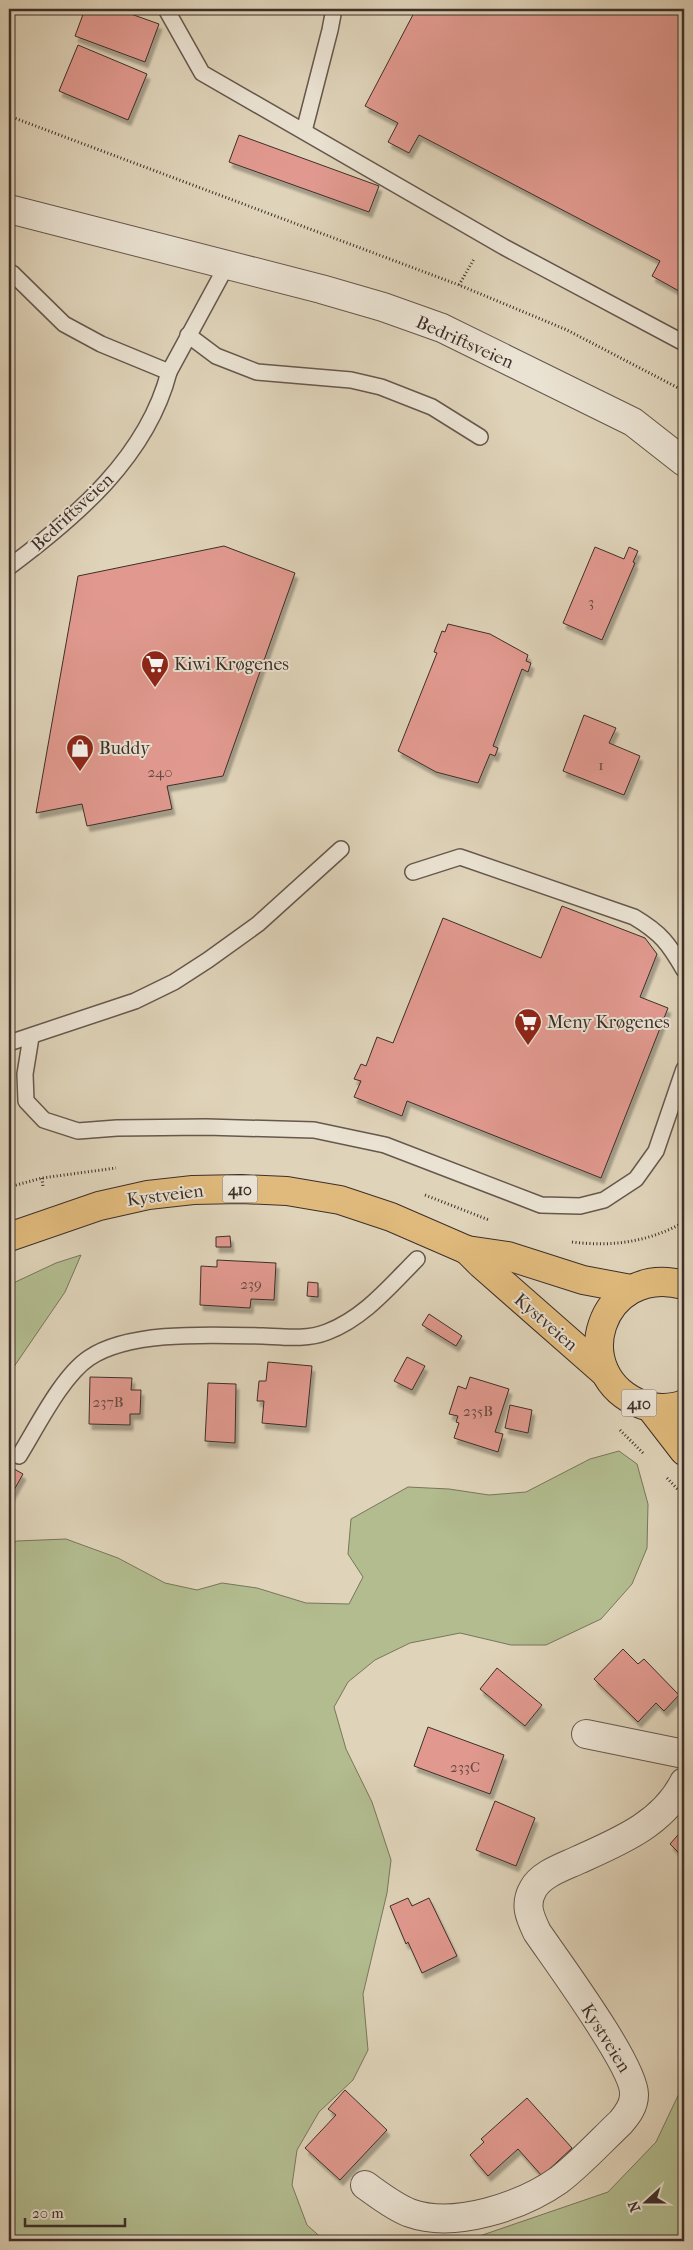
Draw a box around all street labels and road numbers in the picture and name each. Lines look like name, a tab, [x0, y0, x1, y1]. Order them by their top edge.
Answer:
street label: Bedriftsveien	[413, 312, 517, 374]
street label: Bedriftsveien	[27, 469, 118, 556]
road number: 410	[222, 1176, 258, 1202]
street label: Kystveien	[125, 1180, 205, 1211]
street label: Kystveien	[510, 1289, 582, 1356]
road number: 410	[622, 1390, 656, 1416]
street label: Kystveien	[576, 2000, 635, 2077]

